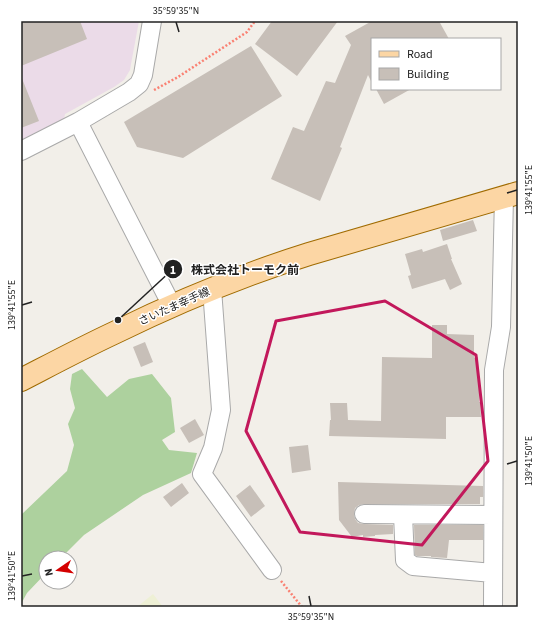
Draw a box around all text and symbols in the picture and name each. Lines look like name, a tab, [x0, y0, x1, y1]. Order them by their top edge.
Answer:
text: 35°59'35"N	[153, 4, 199, 18]
legend	[371, 38, 501, 90]
text: Road	[407, 46, 433, 63]
text: Building	[407, 66, 449, 83]
text: 139°41'55"E	[522, 165, 536, 215]
callout: 株式会社トーモク前	[163, 257, 307, 281]
text: 1	[170, 262, 176, 279]
text: 株式会社トーモク前	[191, 262, 299, 279]
text: 139°41'55"E	[5, 280, 19, 330]
street label: さいたま幸手線	[136, 284, 212, 329]
text: 139°41'50"E	[522, 436, 536, 486]
north arrow	[38, 550, 78, 590]
text: 139°41'50"E	[5, 551, 19, 601]
text: N	[41, 567, 57, 577]
text: 35°59'35"N	[288, 610, 334, 624]

